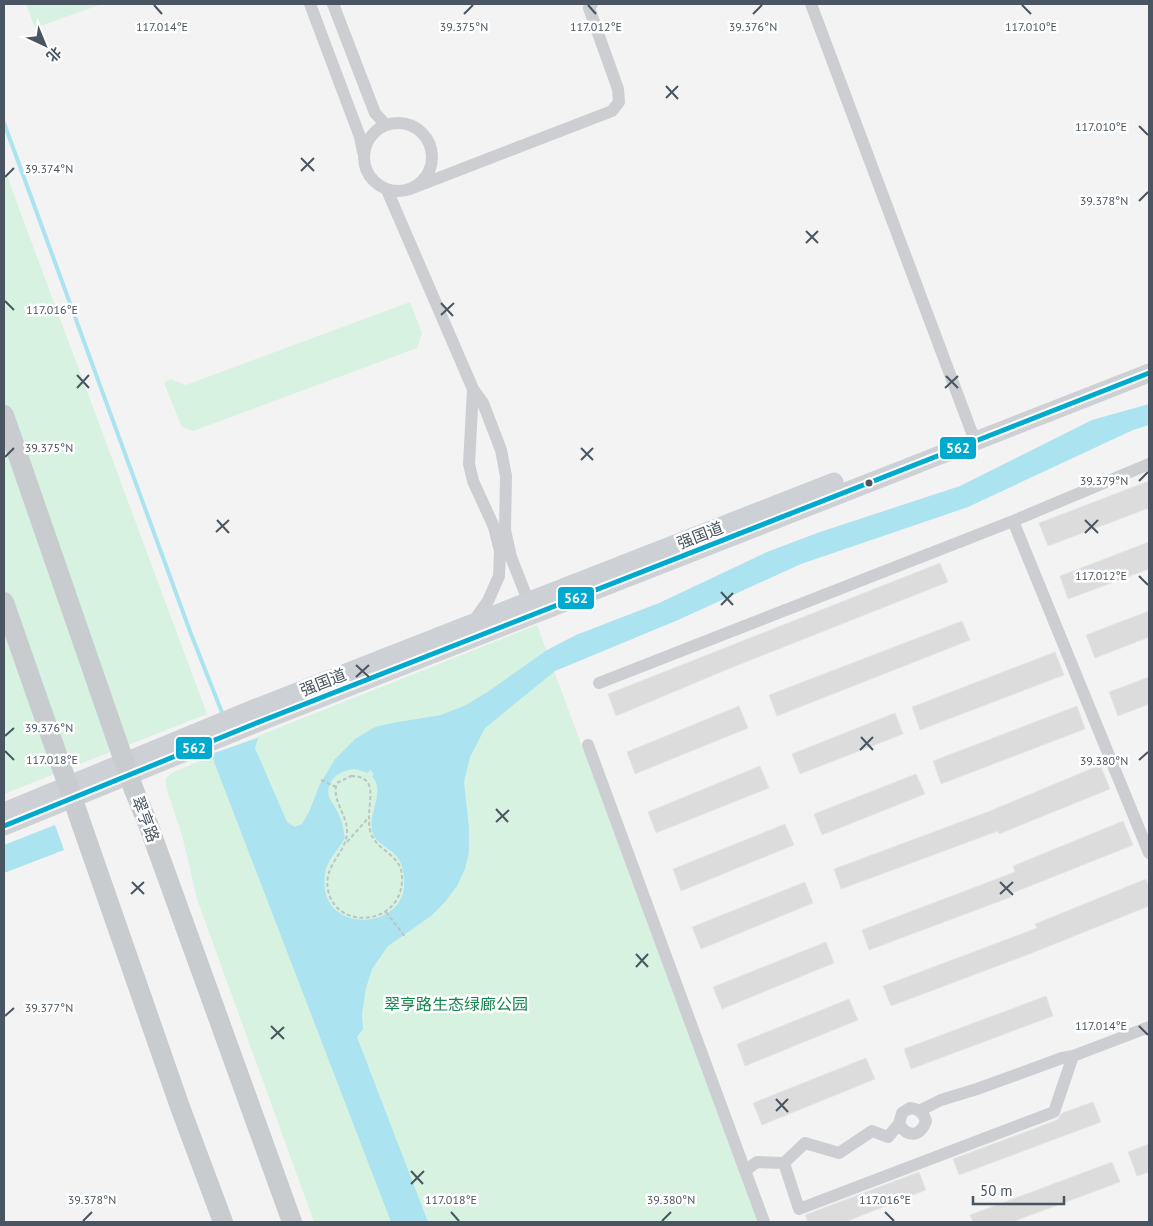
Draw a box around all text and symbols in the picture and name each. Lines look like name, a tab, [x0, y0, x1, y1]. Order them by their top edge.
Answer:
text: 117.014°E	[136, 19, 188, 34]
text: 39.375°N	[440, 19, 488, 34]
text: 117.012°E	[570, 19, 622, 34]
text: 39.376°N	[729, 19, 777, 34]
text: 117.010°E	[1005, 19, 1057, 34]
north arrow	[20, 20, 70, 70]
text: 北	[43, 43, 65, 66]
text: 117.010°E	[1075, 119, 1127, 134]
text: 39.374°N	[25, 161, 73, 176]
text: 39.378°N	[1080, 193, 1128, 208]
text: 117.016°E	[26, 302, 78, 317]
line badge: 562	[939, 436, 977, 460]
text: 562	[946, 439, 970, 457]
text: 39.375°N	[25, 440, 73, 455]
text: 39.379°N	[1080, 473, 1128, 488]
unlabelled marker	[864, 478, 874, 488]
street label: 强国道	[674, 517, 726, 553]
text: 117.012°E	[1075, 568, 1127, 583]
line badge: 562	[557, 586, 595, 610]
text: 562	[564, 589, 588, 607]
street label: 强国道	[297, 664, 349, 700]
text: 39.376°N	[25, 720, 73, 735]
line badge: 562	[175, 736, 213, 760]
text: 562	[182, 739, 206, 757]
text: 117.018°E	[26, 752, 78, 767]
text: 39.380°N	[1080, 753, 1128, 768]
street label: 翠亨路	[128, 793, 164, 845]
park label: 翠亨路生态绿廊公园	[384, 994, 528, 1014]
text: 39.377°N	[25, 1000, 73, 1015]
text: 117.014°E	[1075, 1018, 1127, 1033]
scale bar	[973, 1174, 1064, 1206]
text: 50 m	[980, 1181, 1013, 1200]
text: 39.378°N	[68, 1192, 116, 1207]
text: 117.018°E	[425, 1192, 477, 1207]
text: 39.380°N	[647, 1192, 695, 1207]
text: 117.016°E	[859, 1192, 911, 1207]

